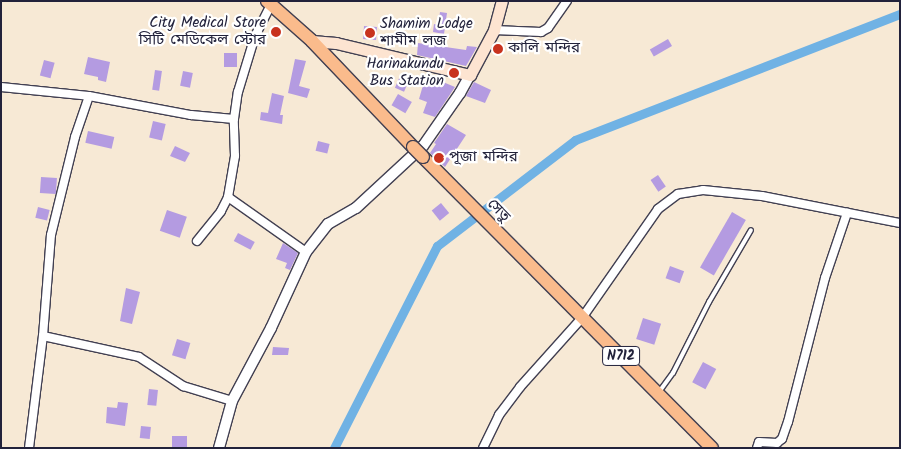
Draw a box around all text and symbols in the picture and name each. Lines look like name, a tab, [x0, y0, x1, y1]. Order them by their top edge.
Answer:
place label: City Medical Store সিটি মেডিকেল স্টোর	[139, 14, 266, 49]
place label: Shamim Lodge শামীম লজ	[380, 15, 473, 50]
marker: City Medical Store সিটি মেডিকেল স্টোর	[270, 26, 282, 38]
marker: Shamim Lodge শামীম লজ	[364, 27, 376, 39]
place label: কালি মন্দির	[508, 40, 580, 58]
marker: কালি মন্দির	[492, 43, 504, 55]
place label: Harinakundu Bus Station	[366, 55, 444, 90]
marker: Harinakundu Bus Station	[448, 67, 460, 79]
place label: পূজা মন্দির	[449, 149, 518, 167]
marker: পূজা মন্দির	[433, 152, 445, 164]
street label: সেতু	[483, 196, 513, 226]
road number: N712	[601, 344, 641, 368]

